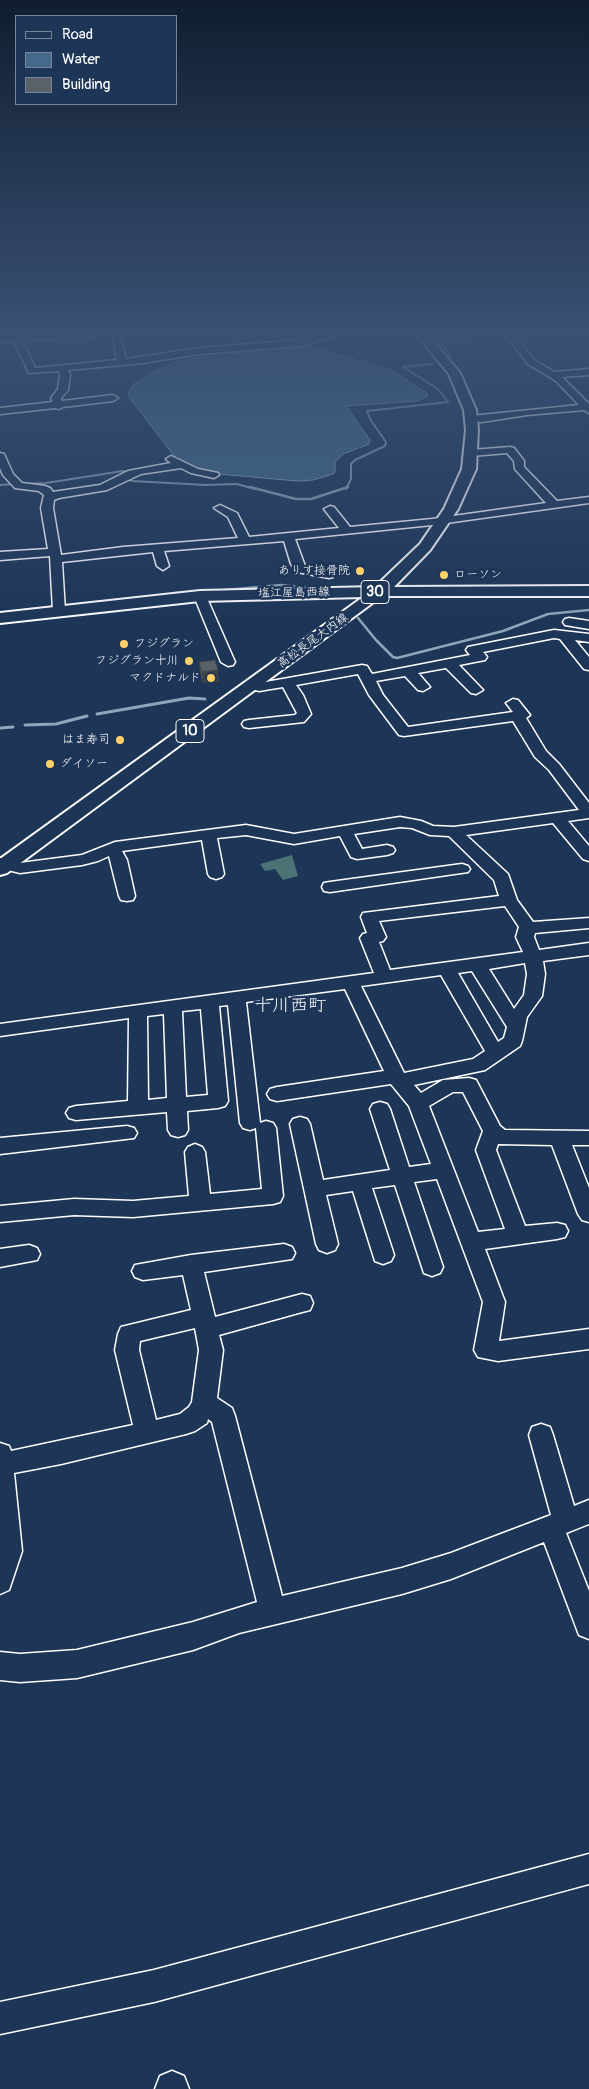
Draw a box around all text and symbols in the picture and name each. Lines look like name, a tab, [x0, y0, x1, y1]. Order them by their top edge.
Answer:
legend	[15, 15, 178, 105]
text: Road	[62, 25, 93, 44]
text: Water	[62, 50, 100, 69]
text: Building	[62, 75, 110, 94]
place label: ありす接骨院	[278, 564, 350, 578]
marker: ありす接骨院	[354, 565, 366, 577]
place label: ローソン	[454, 568, 502, 582]
marker: ローソン	[438, 569, 450, 581]
road number: 30	[361, 580, 389, 604]
street label: 塩江屋島西線	[258, 585, 330, 601]
street label: 高松長尾大内線	[275, 610, 351, 672]
place label: フジグラン	[134, 637, 194, 651]
marker: フジグラン	[118, 638, 130, 650]
place label: フジグラン十川	[95, 654, 179, 668]
marker: フジグラン十川	[183, 655, 195, 667]
place label: マクドナルド	[129, 671, 201, 685]
marker: マクドナルド	[205, 672, 217, 684]
road number: 10	[176, 719, 204, 742]
place label: はま寿司	[62, 733, 110, 747]
marker: はま寿司	[114, 734, 126, 746]
place label: ダイソー	[60, 757, 108, 771]
marker: ダイソー	[44, 758, 56, 770]
district label: 十川西町	[254, 995, 326, 1017]

